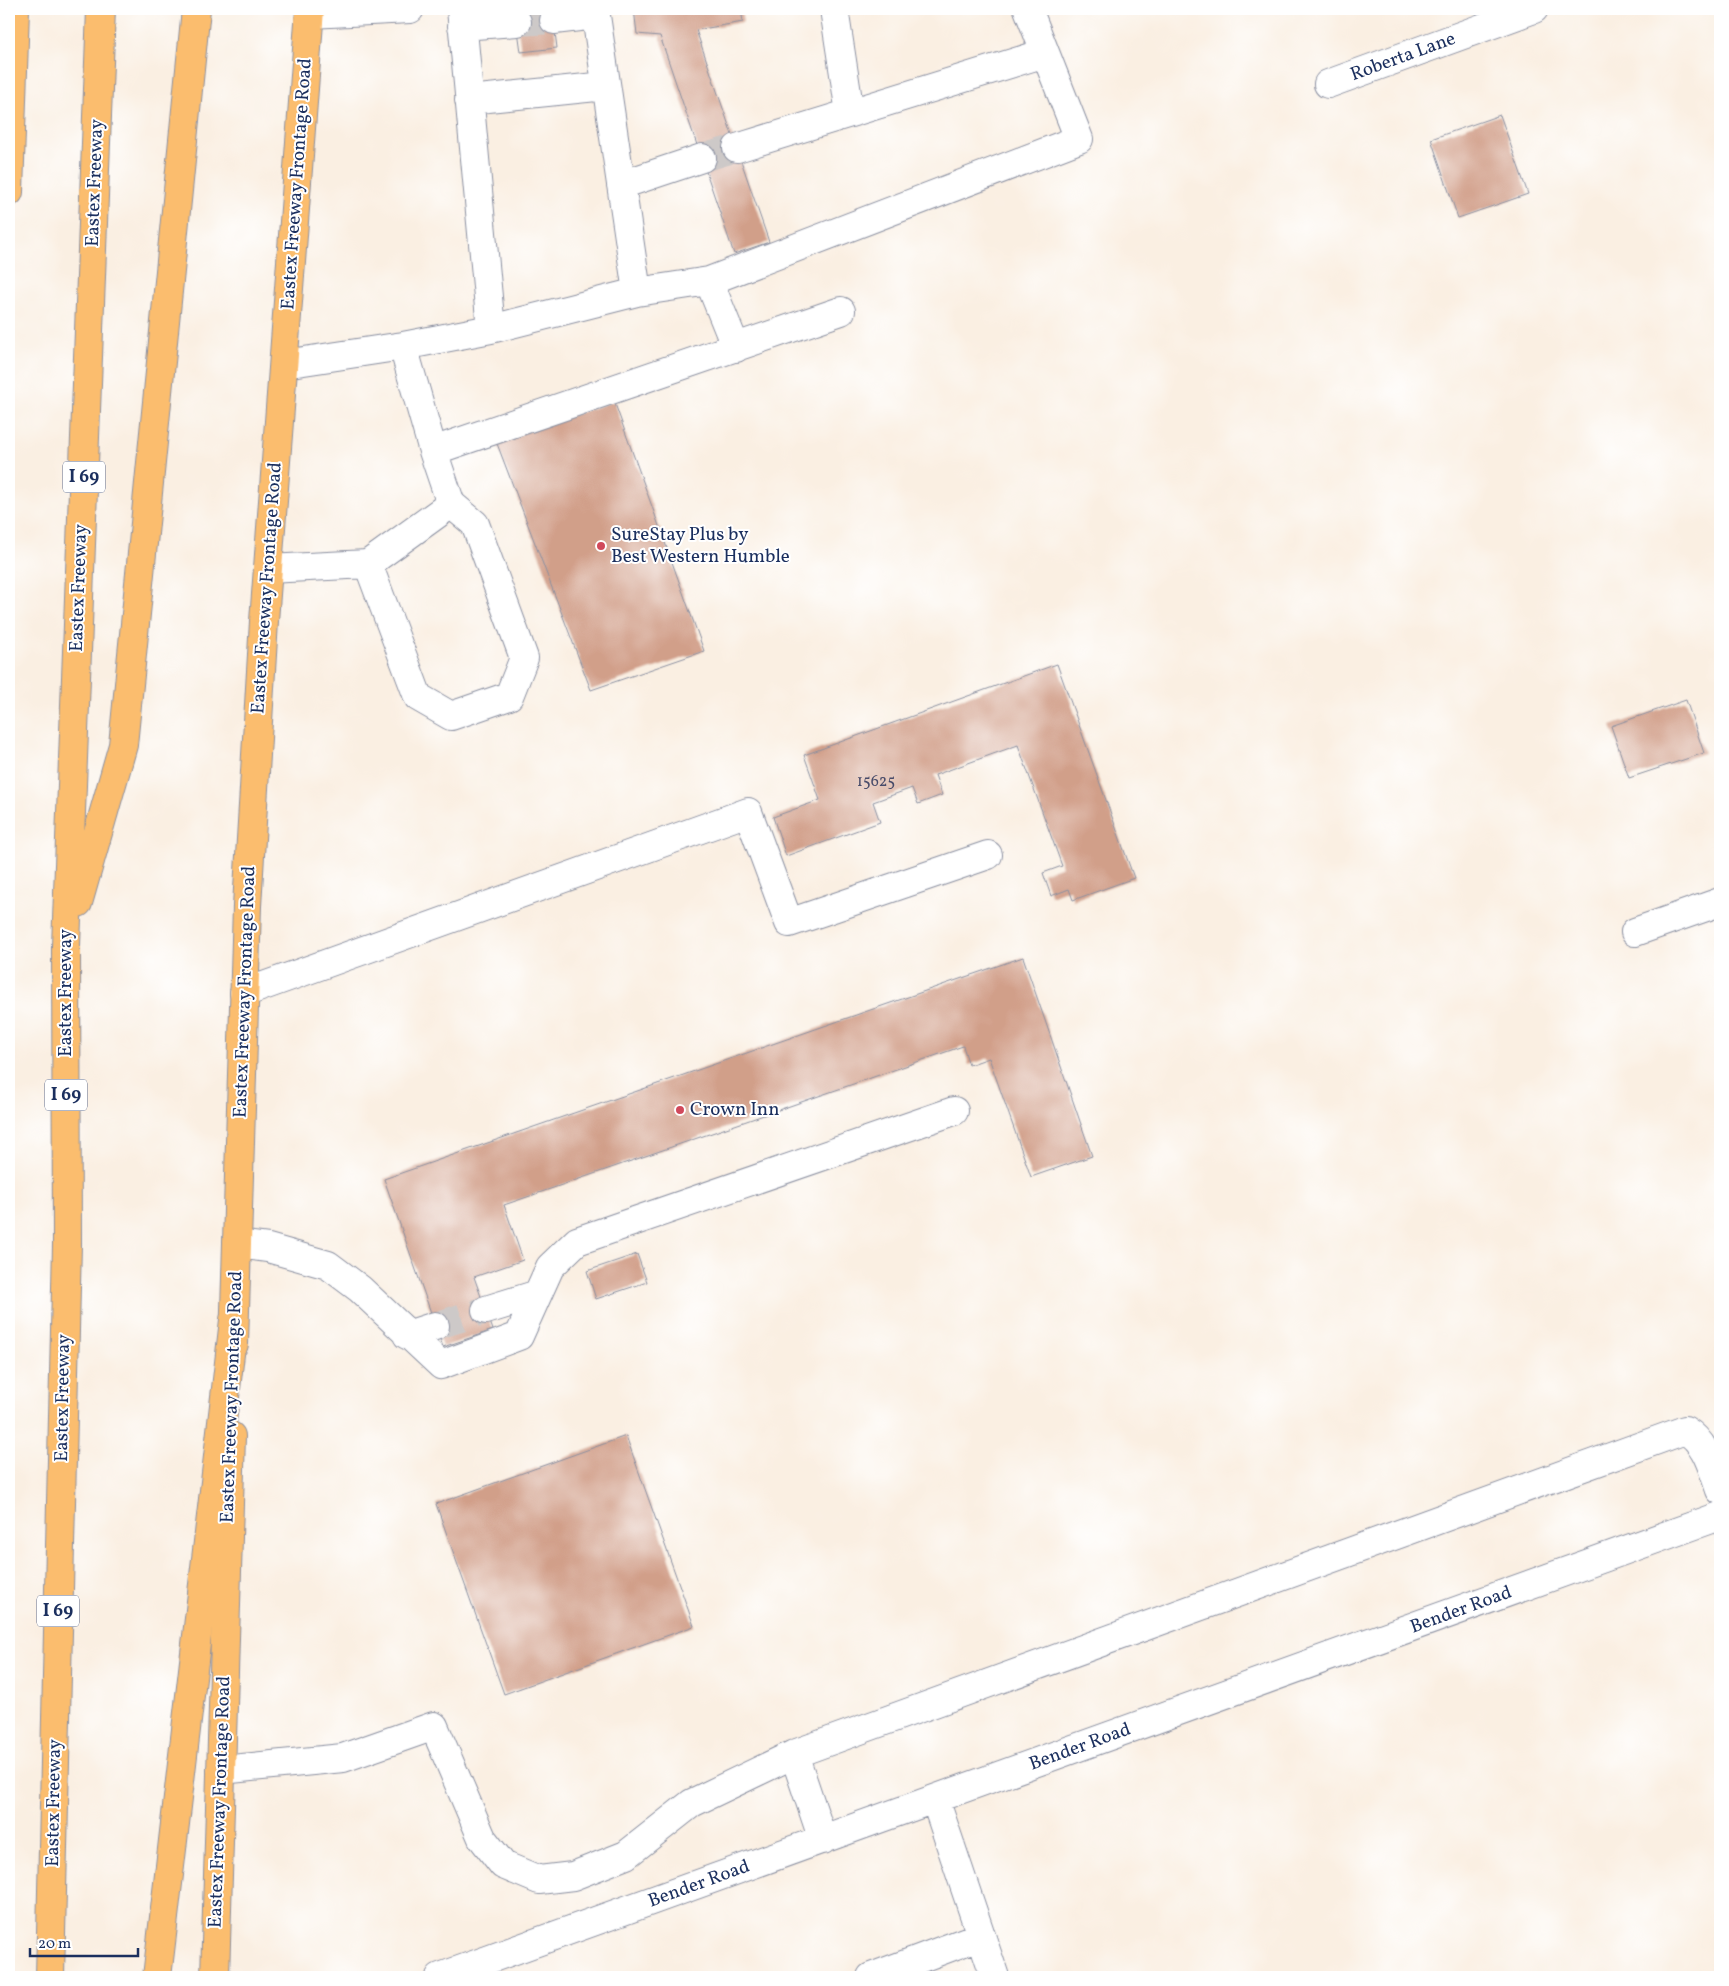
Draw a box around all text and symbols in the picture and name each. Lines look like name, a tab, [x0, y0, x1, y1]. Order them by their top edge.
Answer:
street label: Roberta Lane	[1347, 26, 1459, 88]
street label: Eastex Freeway Frontage Road	[275, 57, 319, 311]
street label: Eastex Freeway	[80, 119, 110, 247]
street label: Eastex Freeway Frontage Road	[245, 461, 289, 715]
road number: I 69	[63, 462, 105, 492]
place label: SureStay Plus by Best Western Humble	[611, 522, 790, 570]
street label: Eastex Freeway	[64, 524, 94, 652]
marker: SureStay Plus by Best Western Humble	[595, 540, 607, 552]
house number: 15625	[857, 771, 895, 793]
street label: Eastex Freeway Frontage Road	[228, 866, 262, 1118]
street label: Eastex Freeway	[53, 929, 79, 1057]
road number: I 69	[45, 1080, 87, 1110]
place label: Crown Inn	[690, 1097, 780, 1123]
marker: Crown Inn	[674, 1104, 686, 1116]
street label: Eastex Freeway Frontage Road	[215, 1271, 249, 1523]
street label: Eastex Freeway	[49, 1334, 77, 1462]
street label: Bender Road	[1406, 1580, 1516, 1640]
road number: I 69	[37, 1595, 79, 1626]
street label: Eastex Freeway Frontage Road	[203, 1676, 237, 1928]
street label: Bender Road	[1025, 1717, 1135, 1777]
street label: Eastex Freeway	[40, 1739, 68, 1867]
street label: Bender Road	[644, 1854, 754, 1914]
scale bar	[30, 1926, 138, 1958]
text: 20 m	[38, 1934, 71, 1955]

